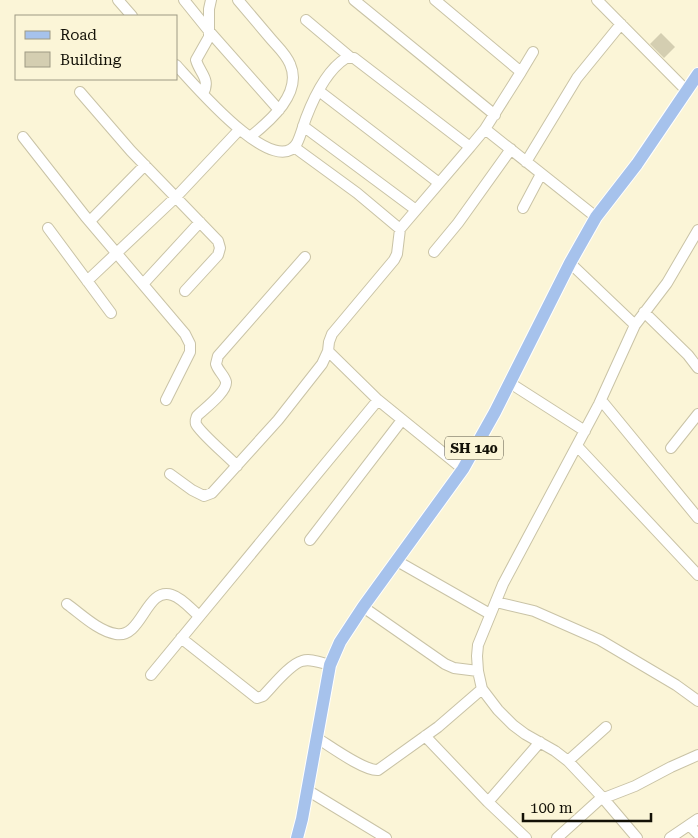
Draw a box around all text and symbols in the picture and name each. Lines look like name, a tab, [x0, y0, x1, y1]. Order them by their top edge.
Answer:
legend	[15, 15, 178, 80]
text: Road	[60, 26, 97, 44]
text: Building	[60, 51, 122, 69]
road number: SH 140	[445, 436, 503, 459]
scale bar	[523, 790, 650, 822]
text: 100 m	[530, 799, 573, 817]

